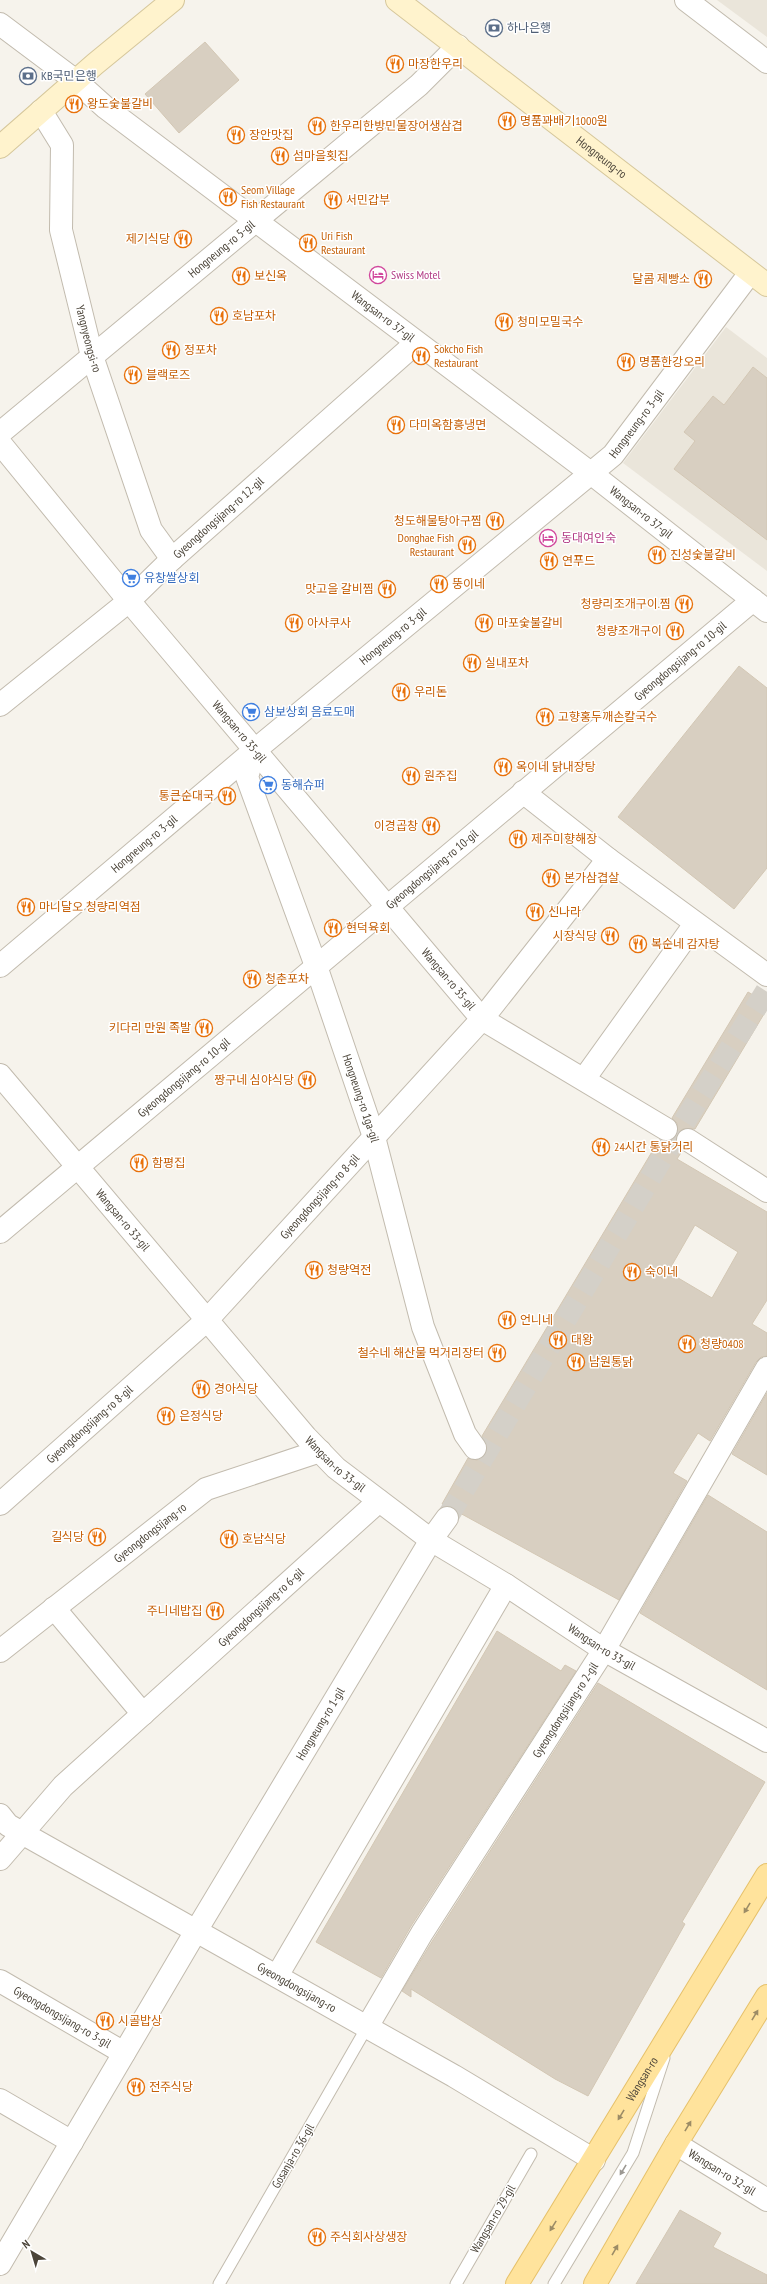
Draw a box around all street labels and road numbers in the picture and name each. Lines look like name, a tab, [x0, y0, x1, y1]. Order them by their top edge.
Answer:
street label: Hongneung-ro	[573, 133, 630, 181]
street label: Hongneung-ro 5-gil	[185, 216, 258, 281]
street label: Wangsan-ro 37-gil	[348, 287, 418, 345]
street label: Yangnyeongsi-ro	[73, 303, 105, 374]
street label: Hongneung-ro 3-gil	[605, 386, 667, 461]
street label: Gyeongdongsijang-ro 12-gil	[170, 473, 267, 561]
street label: Wangsan-ro 37-gil	[607, 483, 676, 541]
street label: Hongneung-ro 3-gil	[356, 604, 429, 668]
street label: Gyeongdongsijang-ro 10-gil	[631, 618, 729, 704]
street label: Wangsan-ro 35-gil	[209, 697, 270, 766]
street label: Hongneung-ro 3-gil	[108, 811, 180, 876]
street label: Gyeongdongsijang-ro 10-gil	[383, 826, 481, 912]
street label: Wangsan-ro 35-gil	[418, 945, 479, 1013]
street label: Gyeongdongsijang-ro 10-gil	[134, 1034, 233, 1120]
street label: Hongneung-ro 1ga-gil	[339, 1052, 383, 1144]
street label: Gyeongdongsijang-ro 8-gil	[277, 1150, 362, 1242]
street label: Wangsan-ro 33-gil	[93, 1186, 154, 1254]
street label: Gyeongdongsijang-ro 8-gil	[43, 1381, 136, 1466]
street label: Wangsan-ro 33-gil	[302, 1433, 369, 1495]
street label: Gyeongdongsijang-ro	[110, 1499, 189, 1566]
street label: Gyeongdongsijang-ro 6-gil	[215, 1564, 307, 1650]
street label: Wangsan-ro 33-gil	[565, 1620, 639, 1673]
street label: Gyeongdongsijang-ro 2-gil	[529, 1659, 601, 1760]
street label: Hongneung-ro 1-gil	[292, 1684, 348, 1763]
street label: Gyeongdongsijang-ro	[255, 1959, 339, 2015]
street label: Gyeongdongsijang-ro 3-gil	[11, 1983, 114, 2051]
street label: Wangsan-ro	[623, 2054, 661, 2104]
street label: Gosanja-ro 36-gil	[268, 2121, 317, 2191]
street label: Wangsan-ro 32-gil	[686, 2145, 759, 2198]
street label: Wangsan-ro 29-gil	[467, 2182, 518, 2256]

